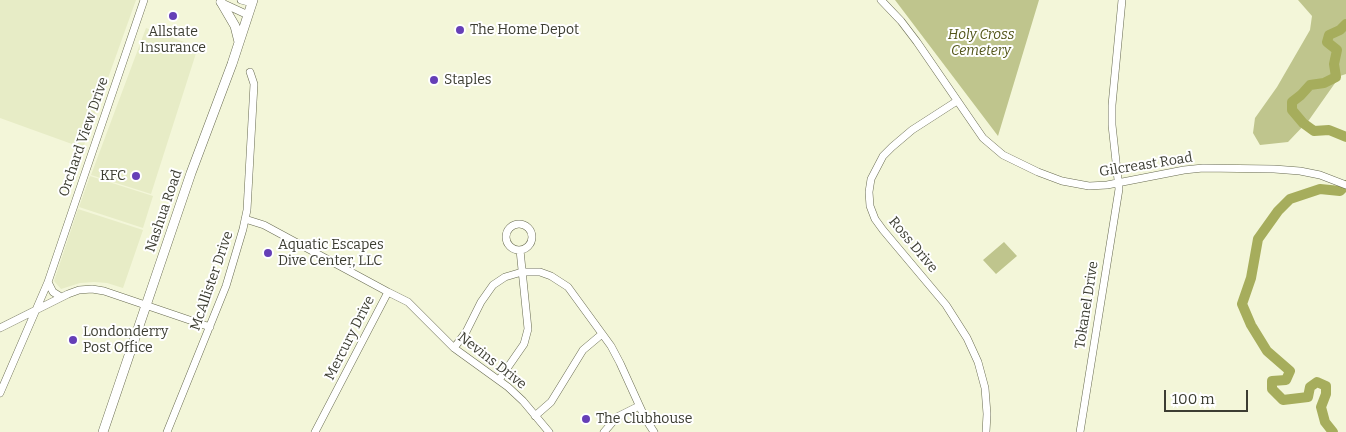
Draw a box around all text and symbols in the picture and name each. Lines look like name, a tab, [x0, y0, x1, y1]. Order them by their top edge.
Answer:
marker: Allstate Insurance	[167, 10, 179, 22]
place label: The Home Depot	[470, 22, 579, 38]
place label: Allstate Insurance	[140, 24, 206, 56]
marker: The Home Depot	[454, 24, 466, 36]
park label: Holy Cross Cemetery	[948, 27, 1014, 59]
place label: Staples	[444, 72, 492, 88]
marker: Staples	[428, 74, 440, 86]
street label: Orchard View Drive	[56, 75, 112, 199]
street label: Gilcreast Road	[1098, 149, 1194, 181]
place label: KFC	[100, 168, 126, 184]
street label: Nashua Road	[142, 168, 186, 254]
marker: KFC	[130, 170, 142, 182]
street label: Ross Drive	[885, 214, 941, 276]
street label: McAllister Drive	[187, 229, 237, 333]
place label: Aquatic Escapes Dive Center, LLC	[278, 237, 384, 270]
marker: Aquatic Escapes Dive Center, LLC	[262, 247, 274, 259]
street label: Tokanel Drive	[1072, 260, 1102, 350]
street label: Mercury Drive	[322, 293, 378, 383]
place label: Londonderry Post Office	[83, 324, 168, 357]
street label: Nevins Drive	[454, 329, 530, 393]
marker: Londonderry Post Office	[67, 334, 79, 346]
scale bar	[1166, 380, 1250, 412]
text: 100 m	[1172, 390, 1215, 408]
place label: The Clubhouse	[596, 411, 692, 427]
marker: The Clubhouse	[580, 413, 592, 425]

